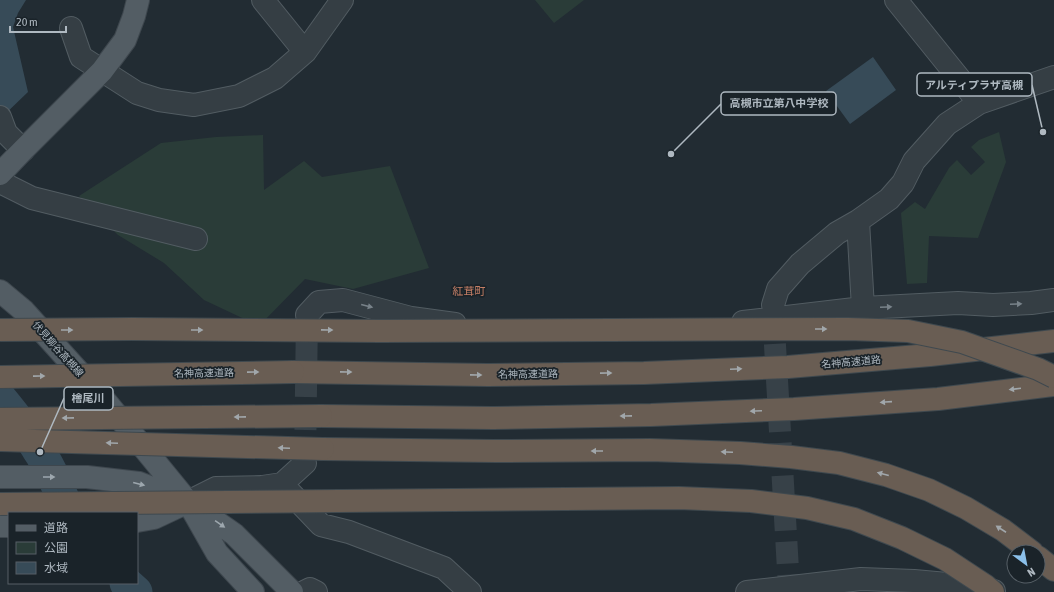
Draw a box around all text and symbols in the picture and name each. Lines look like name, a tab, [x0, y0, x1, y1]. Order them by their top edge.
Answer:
scale bar	[10, 8, 66, 34]
text: 20 m	[16, 15, 38, 29]
callout: アルティプラザ高槻	[917, 73, 1032, 96]
text: アルティプラザ高槻	[925, 79, 1024, 91]
callout: 高槻市立第八中学校	[721, 92, 836, 115]
text: 高槻市立第八中学校	[730, 97, 829, 109]
district label: 紅茸町	[453, 285, 486, 297]
one-way arrow	[1010, 300, 1022, 307]
one-way arrow	[361, 304, 373, 310]
one-way arrow	[880, 304, 892, 311]
street label: 伏見柳谷高槻線	[30, 319, 86, 379]
one-way arrow	[815, 326, 828, 332]
one-way arrow	[61, 327, 74, 333]
one-way arrow	[191, 327, 204, 333]
one-way arrow	[321, 327, 334, 333]
street label: 名神高速道路	[821, 354, 881, 370]
one-way arrow	[730, 366, 742, 373]
street label: 名神高速道路	[174, 367, 234, 379]
street label: 名神高速道路	[498, 368, 558, 380]
one-way arrow	[247, 369, 260, 375]
one-way arrow	[340, 369, 352, 376]
one-way arrow	[600, 370, 612, 377]
one-way arrow	[470, 372, 483, 378]
one-way arrow	[33, 373, 46, 379]
one-way arrow	[1009, 386, 1021, 393]
callout: 檜尾川	[64, 387, 113, 410]
text: 檜尾川	[72, 392, 105, 404]
one-way arrow	[880, 399, 892, 406]
one-way arrow	[750, 407, 762, 414]
one-way arrow	[619, 413, 632, 419]
one-way arrow	[233, 414, 246, 420]
one-way arrow	[61, 415, 74, 421]
one-way arrow	[105, 440, 118, 446]
one-way arrow	[278, 444, 290, 451]
one-way arrow	[590, 448, 603, 454]
one-way arrow	[720, 449, 733, 455]
one-way arrow	[877, 471, 889, 477]
one-way arrow	[43, 474, 56, 480]
one-way arrow	[133, 481, 145, 487]
legend	[8, 512, 138, 584]
one-way arrow	[215, 520, 226, 528]
text: 道路	[44, 521, 68, 535]
one-way arrow	[995, 525, 1006, 533]
text: 公園	[44, 541, 68, 555]
north arrow	[1006, 544, 1046, 584]
text: 水域	[44, 561, 68, 575]
text: N	[1025, 566, 1037, 579]

